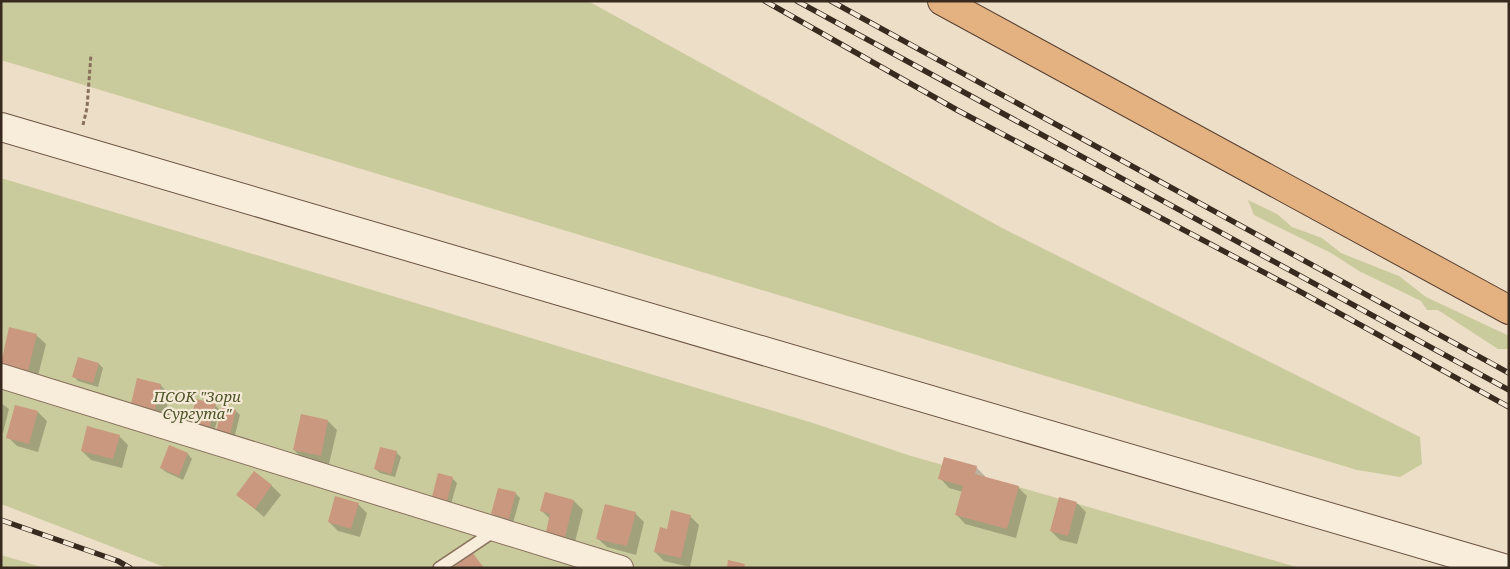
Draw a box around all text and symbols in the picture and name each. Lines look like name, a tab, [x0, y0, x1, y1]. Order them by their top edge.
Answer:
park label: ПСОК "Зори Сургута"	[152, 386, 241, 423]

